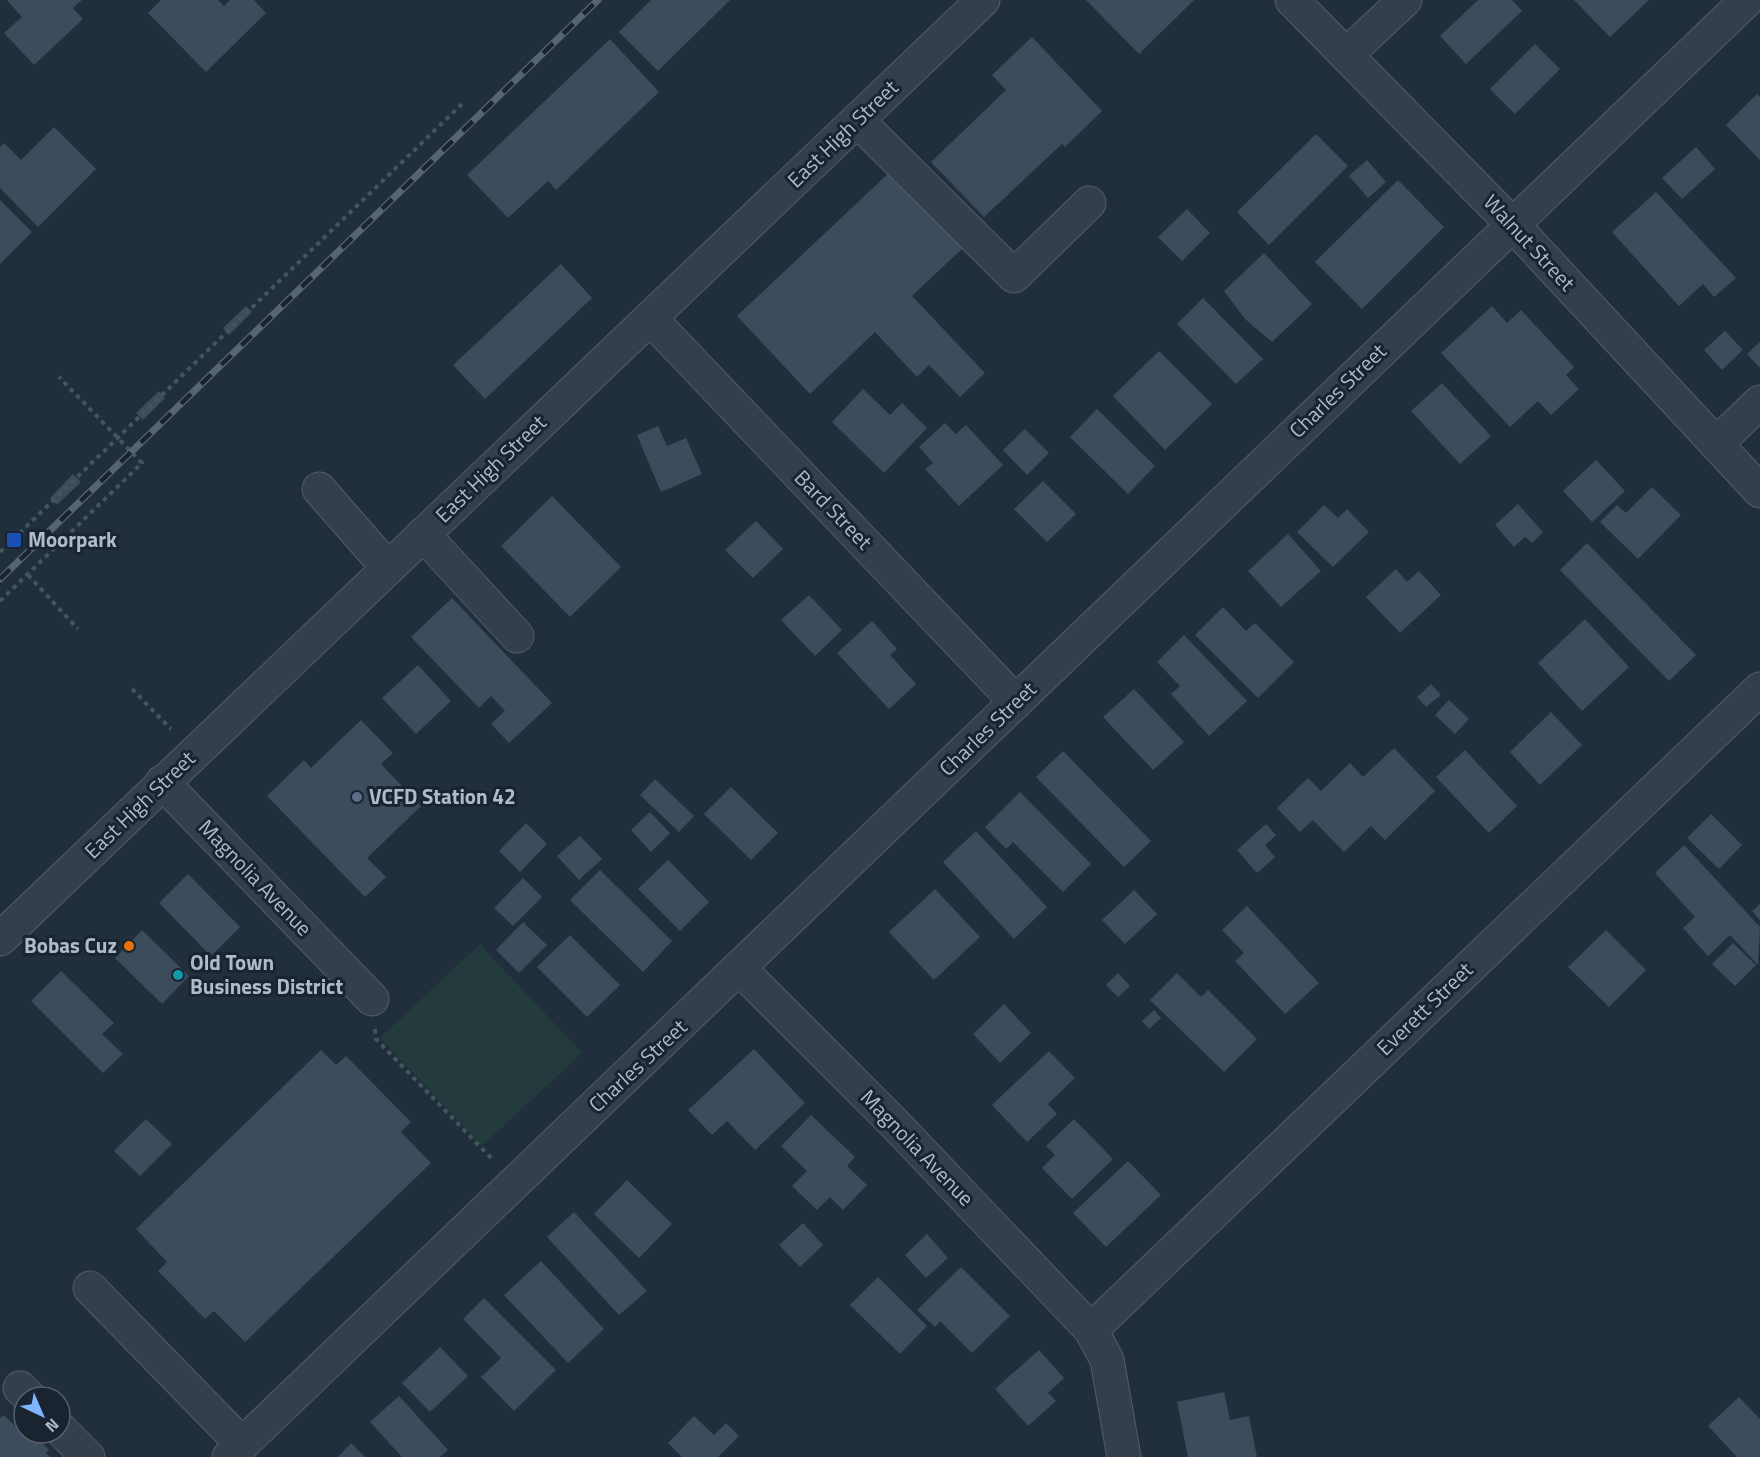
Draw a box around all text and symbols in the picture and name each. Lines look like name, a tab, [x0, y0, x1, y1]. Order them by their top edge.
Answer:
street label: East High Street	[780, 71, 905, 195]
street label: Walnut Street	[1476, 187, 1584, 298]
street label: Charles Street	[1281, 335, 1394, 445]
street label: East High Street	[428, 406, 553, 530]
street label: Bard Street	[787, 462, 881, 557]
place label: Moorpark	[28, 523, 117, 555]
marker: Moorpark	[5, 531, 23, 549]
street label: Charles Street	[931, 673, 1044, 783]
street label: East High Street	[77, 742, 202, 866]
place label: VCFD Station 42	[369, 780, 516, 812]
marker: VCFD Station 42	[350, 790, 364, 804]
street label: Magnolia Avenue	[192, 812, 320, 943]
place label: Bobas Cuz	[24, 929, 117, 961]
marker: Bobas Cuz	[122, 939, 136, 953]
place label: Old Town Business District	[190, 946, 343, 1002]
street label: Everett Street	[1369, 954, 1480, 1063]
marker: Old Town Business District	[171, 968, 185, 982]
street label: Charles Street	[581, 1011, 694, 1119]
street label: Magnolia Avenue	[854, 1082, 982, 1213]
north arrow	[12, 1385, 72, 1445]
text: N	[40, 1413, 65, 1438]

